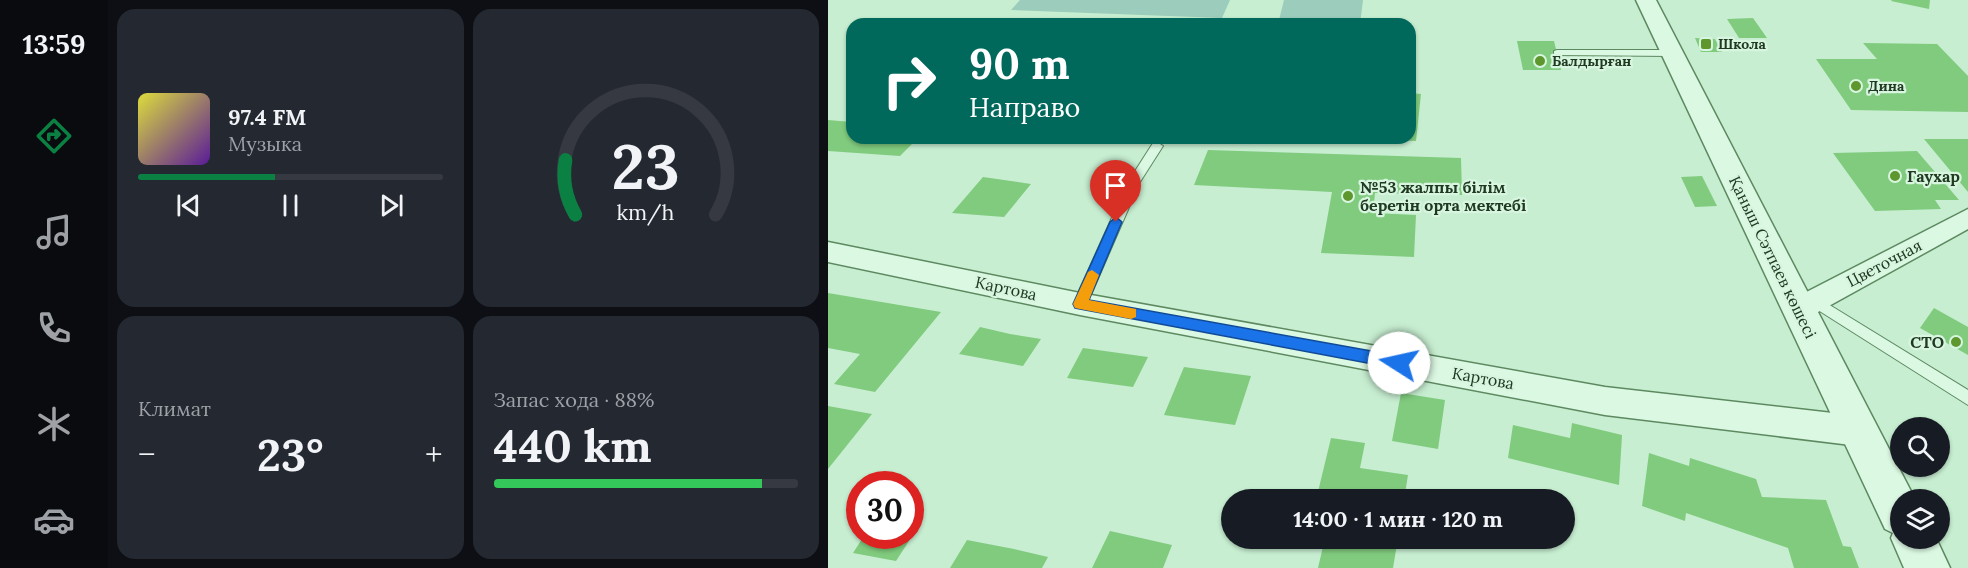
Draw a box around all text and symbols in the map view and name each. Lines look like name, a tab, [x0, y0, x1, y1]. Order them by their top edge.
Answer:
text: 13:59	[23, 27, 85, 61]
place label: Школа	[1718, 35, 1767, 53]
text: 90 m	[969, 37, 1070, 91]
marker: Школа	[1699, 37, 1713, 51]
icon: right	[870, 42, 948, 120]
place label: Балдырған	[1552, 52, 1631, 70]
marker: Балдырған	[1533, 54, 1547, 68]
place label: Дина	[1868, 77, 1905, 95]
marker: Дина	[1849, 79, 1863, 93]
text: Направо	[969, 90, 1080, 124]
text: 97.4 FM	[228, 103, 307, 131]
icon: directions	[33, 115, 75, 157]
text: 23	[612, 126, 680, 206]
text: Музыка	[228, 131, 302, 156]
pin	[1090, 160, 1141, 222]
place label: Гаухар	[1907, 166, 1960, 186]
icon: arrive	[1099, 169, 1132, 202]
marker: Гаухар	[1888, 169, 1902, 183]
street label: Қаныш Сәтпаев көшесі	[1725, 172, 1821, 342]
place label: №53 жалпы білім беретін орта мектебі	[1360, 177, 1526, 215]
icon: previous	[172, 189, 205, 222]
icon: pause	[274, 189, 307, 222]
icon: next	[375, 189, 408, 222]
marker: №53 жалпы білім беретін орта мектебі	[1341, 189, 1355, 203]
text: km/h	[617, 198, 675, 226]
icon: music	[33, 211, 75, 253]
street label: Цветочная	[1843, 235, 1925, 291]
street label: Картова	[973, 272, 1039, 304]
icon: phone	[33, 307, 75, 349]
position arrow	[1367, 331, 1431, 395]
place label: СТО	[1910, 332, 1944, 352]
marker: СТО	[1949, 335, 1963, 349]
street label: Картова	[1450, 363, 1516, 393]
text: Запас хода · 88%	[494, 387, 654, 412]
text: Климат	[138, 396, 211, 421]
icon: climate	[33, 403, 75, 445]
text: 440 km	[494, 417, 652, 474]
map controls	[1890, 417, 1950, 549]
button: search	[1890, 417, 1950, 477]
text: 23°	[257, 426, 323, 483]
text: −	[138, 433, 156, 475]
text: +	[425, 433, 442, 475]
speed limit sign: 30	[846, 471, 924, 549]
button: layers	[1890, 489, 1950, 549]
icon: car	[33, 499, 75, 541]
text: 14:00 · 1 мин · 120 m	[1293, 505, 1503, 533]

